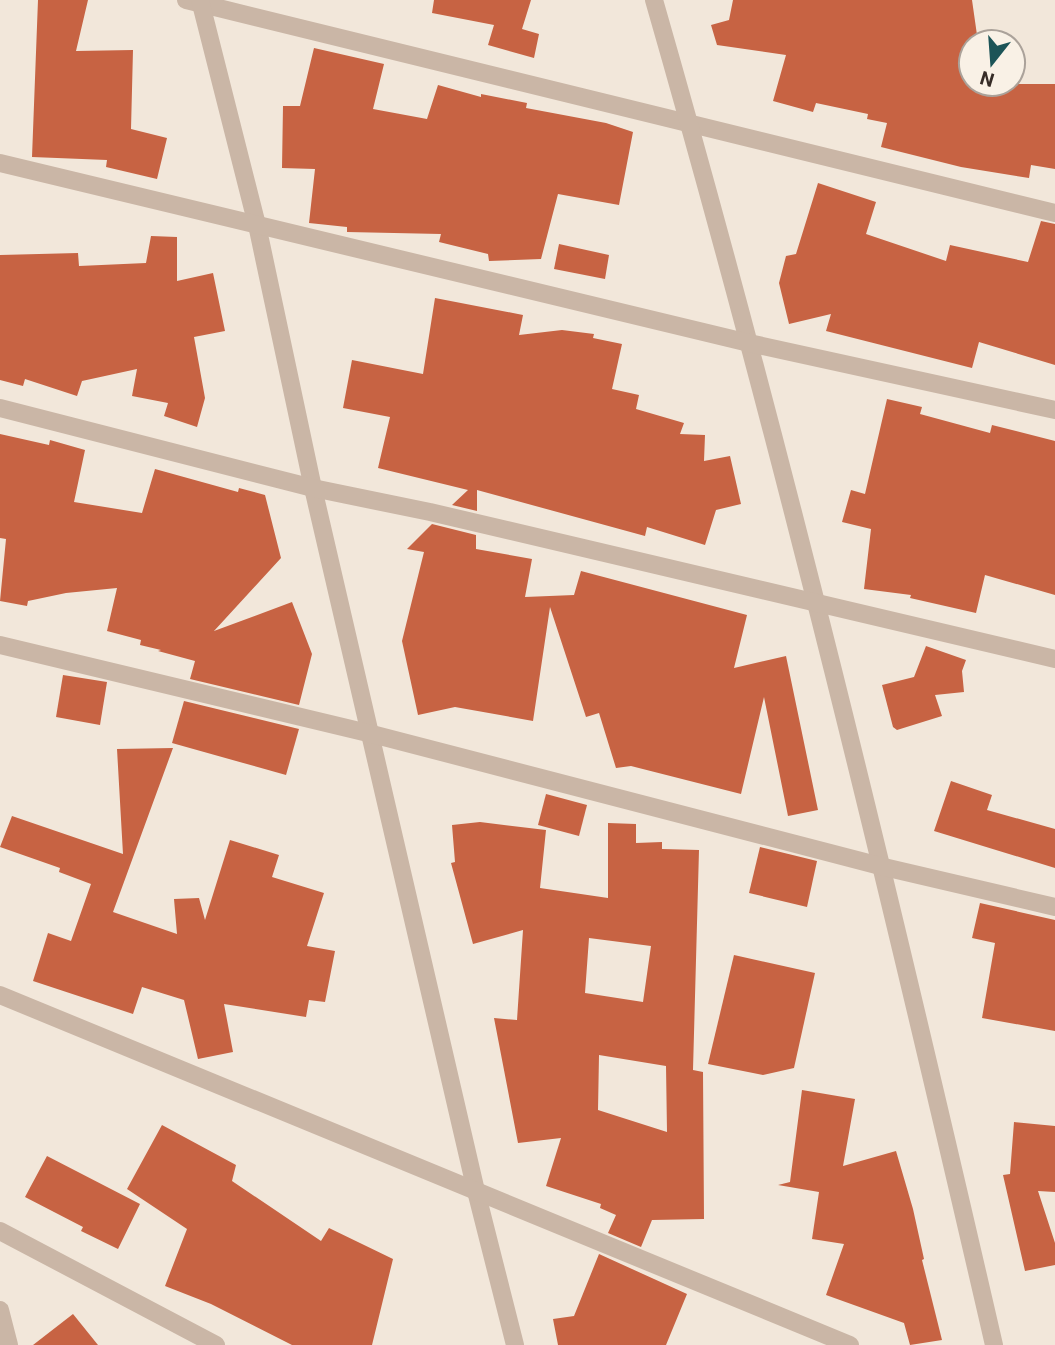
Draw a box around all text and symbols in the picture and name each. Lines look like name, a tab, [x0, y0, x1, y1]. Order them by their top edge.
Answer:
north arrow	[957, 28, 1027, 98]
text: N	[977, 66, 997, 92]

